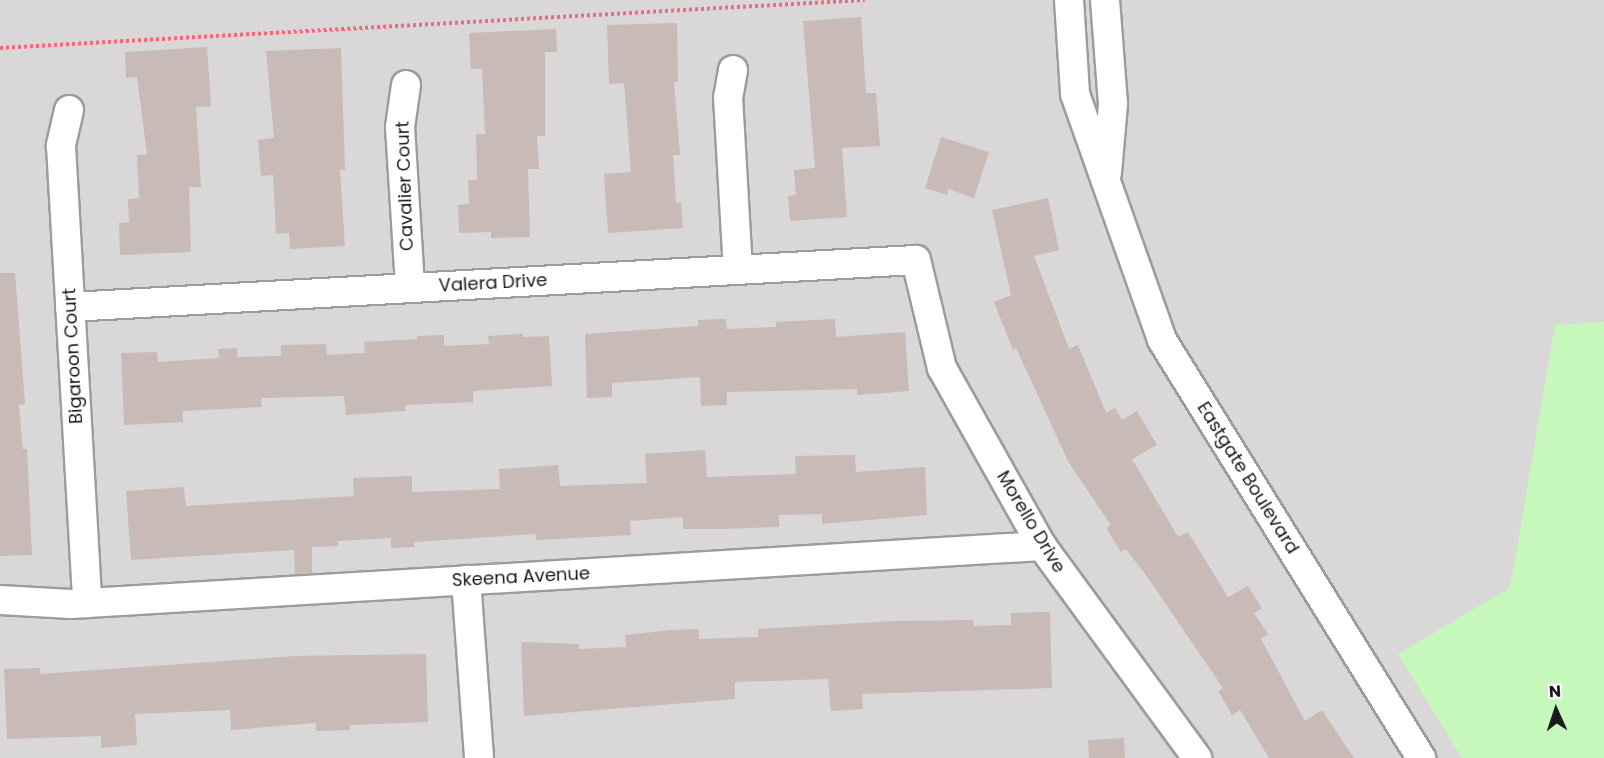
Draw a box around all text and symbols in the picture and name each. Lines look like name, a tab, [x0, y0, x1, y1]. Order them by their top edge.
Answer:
street label: Cavalier Court	[392, 121, 418, 251]
street label: Valera Drive	[438, 269, 548, 297]
street label: Bigaroon Court	[59, 287, 87, 425]
street label: Eastgate Boulevard	[1192, 398, 1304, 558]
street label: Morello Drive	[992, 467, 1070, 577]
street label: Skeena Avenue	[451, 563, 591, 591]
north arrow	[1526, 680, 1586, 740]
text: N	[1548, 680, 1562, 703]

